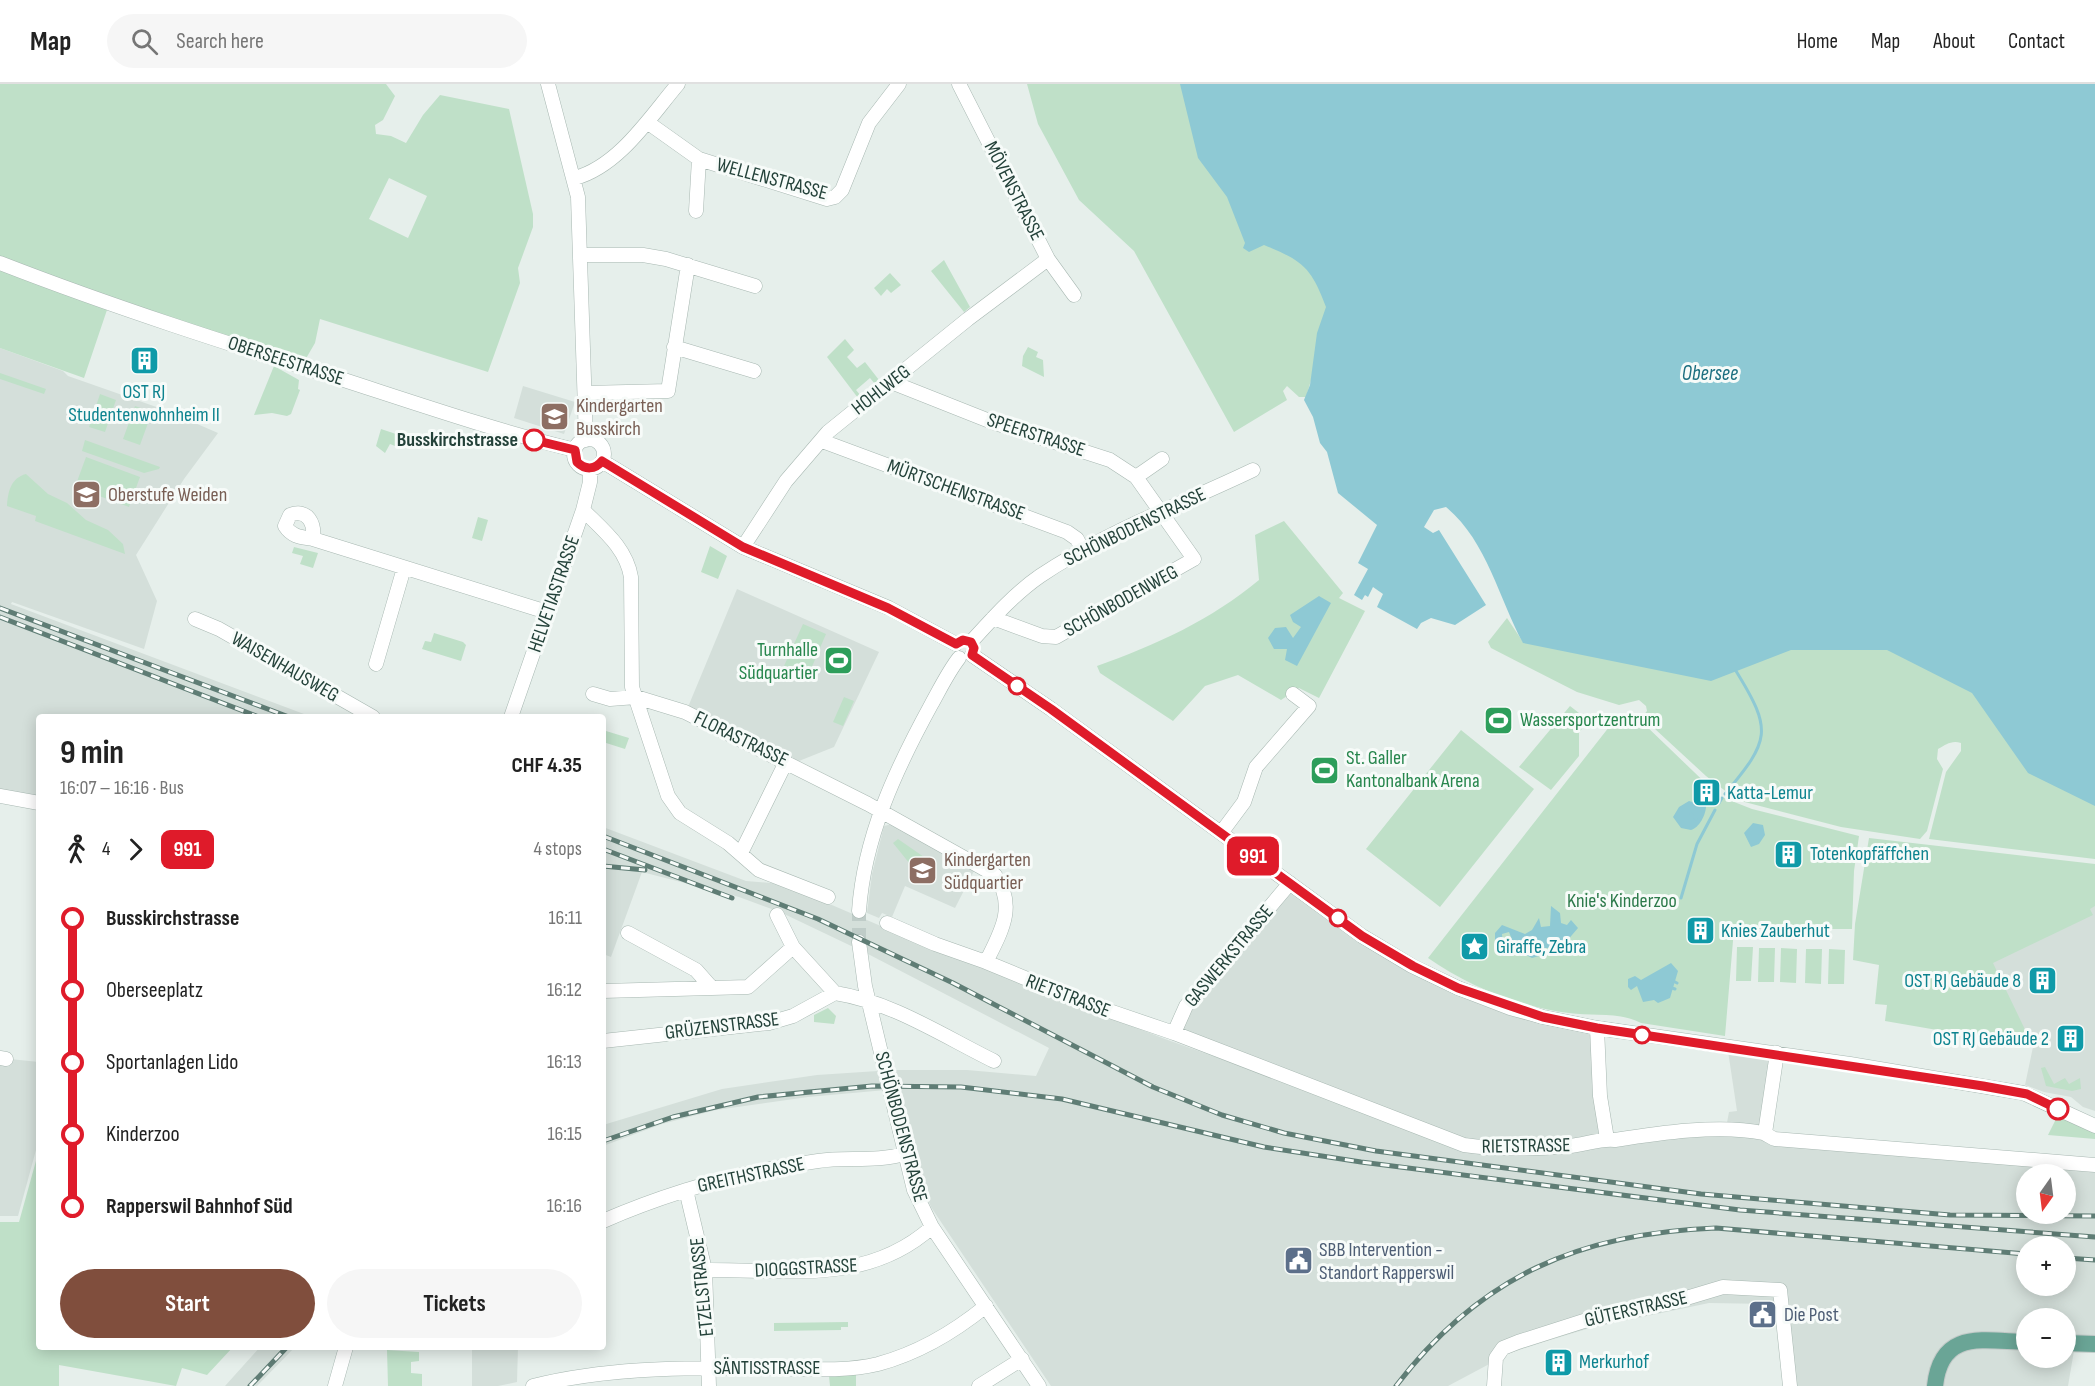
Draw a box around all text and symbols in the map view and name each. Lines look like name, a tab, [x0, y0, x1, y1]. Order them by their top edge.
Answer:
search box	[107, 14, 527, 68]
text: Map	[30, 25, 71, 58]
icon: search	[128, 25, 161, 58]
text: Search here	[176, 28, 264, 55]
text: Home	[1797, 29, 1838, 54]
text: Map	[1871, 29, 1900, 54]
text: About	[1933, 29, 1975, 54]
text: Contact	[2008, 29, 2065, 54]
street label: MÖVENSTRASSE	[979, 137, 1049, 245]
street label: WELLENSTRASSE	[714, 153, 830, 205]
street label: OBERSEESTRASSE	[225, 331, 347, 391]
building icon: OST RJ Studentenwohnheim II	[128, 345, 160, 377]
street label: HOHLWEG	[847, 360, 915, 420]
water label: Obersee	[1682, 361, 1738, 386]
place label: OST RJ Studentenwohnheim II	[68, 380, 220, 427]
place label: Kindergarten Busskirch	[576, 394, 663, 441]
school or university icon: Kindergarten Busskirch	[539, 401, 571, 433]
street label: SPEERSTRASSE	[984, 408, 1088, 462]
place label: Busskirchstrasse	[397, 428, 518, 452]
marker: Busskirchstrasse	[523, 429, 545, 451]
street label: MÜRTSCHENSTRASSE	[884, 454, 1028, 526]
school or university icon: Oberstufe Weiden	[71, 479, 103, 511]
street label: SCHÖNBODENSTRASSE	[1060, 482, 1210, 572]
place label: Oberstufe Weiden	[108, 483, 227, 507]
street label: HELVETIASTRASSE	[523, 532, 585, 656]
street label: SCHÖNBODENWEG	[1060, 560, 1182, 642]
street label: WAISENHAUSWEG	[227, 627, 343, 707]
place label: Turnhalle Südquartier	[739, 638, 818, 685]
sports icon: Turnhalle Südquartier	[823, 645, 855, 677]
unlabelled marker	[1008, 677, 1026, 695]
sports icon: Wassersportzentrum	[1483, 704, 1515, 736]
street label: FLORASTRASSE	[690, 706, 792, 772]
place label: Wassersportzentrum	[1520, 708, 1660, 732]
text: 9 min	[60, 733, 124, 773]
place label: St. Galler Kantonalbank Arena	[1346, 746, 1480, 793]
text: CHF 4.35	[512, 752, 582, 779]
sports icon: St. Galler Kantonalbank Arena	[1309, 754, 1341, 786]
text: 16:07 – 16:16 · Bus	[60, 776, 184, 800]
building icon: Katta-Lemur	[1690, 777, 1722, 809]
place label: Katta-Lemur	[1727, 781, 1813, 805]
icon: walk	[60, 833, 93, 866]
icon: forward	[119, 833, 152, 866]
line badge: 991	[1218, 836, 1288, 876]
text: 4	[102, 837, 110, 861]
text: 991	[173, 837, 202, 862]
text: 4 stops	[534, 837, 582, 861]
building icon: Totenkopfäffchen	[1773, 838, 1805, 870]
place label: Totenkopfäffchen	[1810, 842, 1929, 866]
text: 991	[1239, 844, 1267, 869]
place label: Kindergarten Südquartier	[944, 848, 1031, 895]
school or university icon: Kindergarten Südquartier	[907, 855, 939, 887]
park label: Knie's Kinderzoo	[1567, 889, 1677, 913]
street label: GASWERKSTRASSE	[1179, 900, 1279, 1012]
text: Busskirchstrasse	[106, 905, 239, 932]
text: 16:11	[548, 906, 582, 930]
unlabelled marker	[1329, 909, 1347, 927]
building icon: Knies Zauberhut	[1684, 915, 1716, 947]
place label: Knies Zauberhut	[1721, 919, 1830, 943]
place icon: Giraffe, Zebra	[1459, 931, 1491, 963]
place label: Giraffe, Zebra	[1496, 935, 1586, 959]
building icon: OST RJ Gebäude 8	[2026, 965, 2058, 997]
street label: RIETSTRASSE	[1022, 969, 1114, 1023]
place label: OST RJ Gebäude 8	[1904, 969, 2021, 993]
text: Oberseeplatz	[106, 977, 203, 1004]
text: 16:12	[547, 978, 582, 1002]
street label: GRÜZENSTRASSE	[663, 1007, 781, 1045]
building icon: OST RJ Gebäude 2	[2054, 1023, 2086, 1055]
unlabelled marker	[1633, 1026, 1651, 1044]
place label: OST RJ Gebäude 2	[1933, 1027, 2049, 1051]
text: Sportanlagen Lido	[106, 1049, 238, 1076]
street label: SCHÖNBODENSTRASSE	[869, 1049, 933, 1205]
text: 16:13	[547, 1050, 582, 1074]
unlabelled marker	[2047, 1098, 2069, 1120]
text: Kinderzoo	[106, 1121, 180, 1148]
text: 16:15	[547, 1122, 582, 1146]
street label: RIETSTRASSE	[1481, 1133, 1571, 1159]
street label: GREITHSTRASSE	[695, 1152, 807, 1198]
north arrow	[2016, 1164, 2076, 1224]
map controls	[2016, 1164, 2076, 1368]
text: Rapperswil Bahnhof Süd	[106, 1193, 293, 1220]
text: 16:16	[547, 1194, 582, 1218]
street label: ETZELSTRASSE	[685, 1236, 719, 1338]
button: +	[2016, 1236, 2076, 1296]
place label: SBB Intervention - Standort Rapperswil	[1319, 1238, 1454, 1285]
public building icon: SBB Intervention - Standort Rapperswil	[1282, 1245, 1314, 1277]
street label: DIOGGSTRASSE	[754, 1253, 858, 1283]
button: Start	[60, 1269, 315, 1338]
button: Tickets	[327, 1269, 582, 1338]
street label: GÜTERSTRASSE	[1582, 1286, 1690, 1332]
public building icon: Die Post	[1747, 1299, 1779, 1331]
place label: Die Post	[1784, 1303, 1839, 1327]
button: −	[2016, 1308, 2076, 1368]
building icon: Merkurhof	[1542, 1346, 1574, 1378]
place label: Merkurhof	[1579, 1350, 1649, 1374]
street label: SÄNTISSTRASSE	[714, 1356, 820, 1380]

